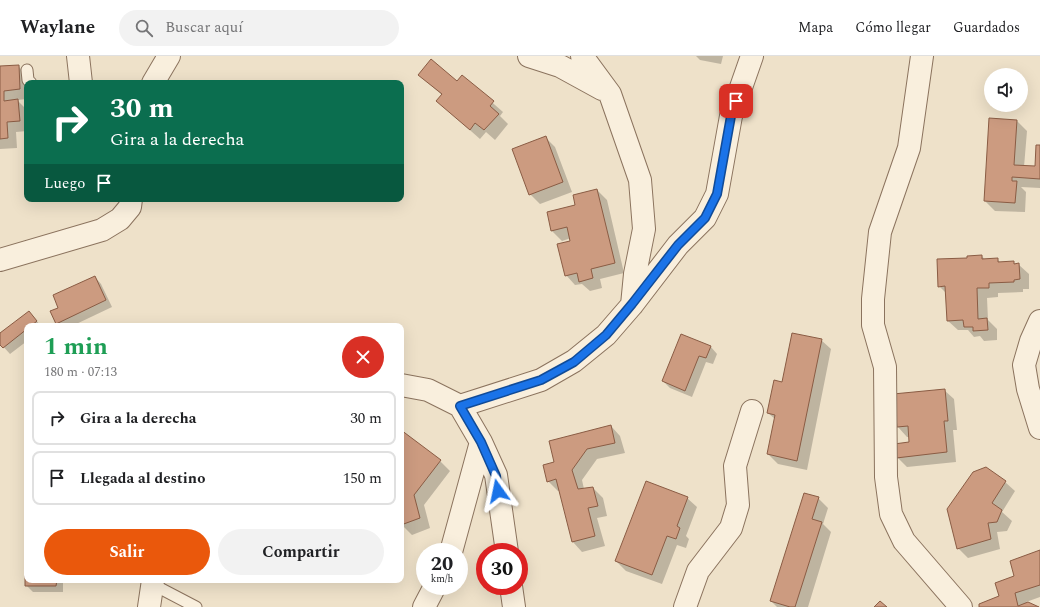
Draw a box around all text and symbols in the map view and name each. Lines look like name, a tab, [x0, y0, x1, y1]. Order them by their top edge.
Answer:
search box	[119, 10, 399, 46]
text: Waylane	[20, 13, 95, 42]
text: Buscar aquí	[165, 16, 243, 39]
icon: search	[133, 17, 155, 39]
text: Mapa	[798, 17, 833, 38]
text: Cómo llegar	[855, 17, 931, 38]
text: Guardados	[953, 17, 1020, 38]
map controls	[984, 68, 1028, 112]
button: sound	[984, 68, 1028, 112]
pin	[719, 84, 753, 118]
text: 30 m	[110, 87, 174, 130]
icon: arrive	[725, 90, 747, 112]
icon: right	[44, 96, 96, 148]
text: Gira a la derecha	[110, 126, 244, 153]
text: Luego	[44, 172, 85, 195]
icon: arrive	[93, 172, 115, 194]
text: 1 min	[44, 329, 108, 365]
button: close	[342, 336, 384, 378]
text: 180 m · 07:13	[44, 362, 117, 382]
icon: right	[46, 407, 68, 429]
text: Gira a la derecha	[80, 407, 196, 430]
text: 30 m	[350, 407, 382, 430]
icon: arrive	[46, 467, 68, 489]
text: Llegada al destino	[80, 467, 205, 490]
text: 150 m	[343, 467, 382, 490]
position arrow	[477, 470, 519, 512]
button: Salir	[44, 529, 210, 575]
button: Compartir	[218, 529, 384, 575]
speed limit sign: 30	[476, 543, 528, 595]
text: 20	[431, 549, 453, 579]
text: km/h	[431, 571, 453, 587]

